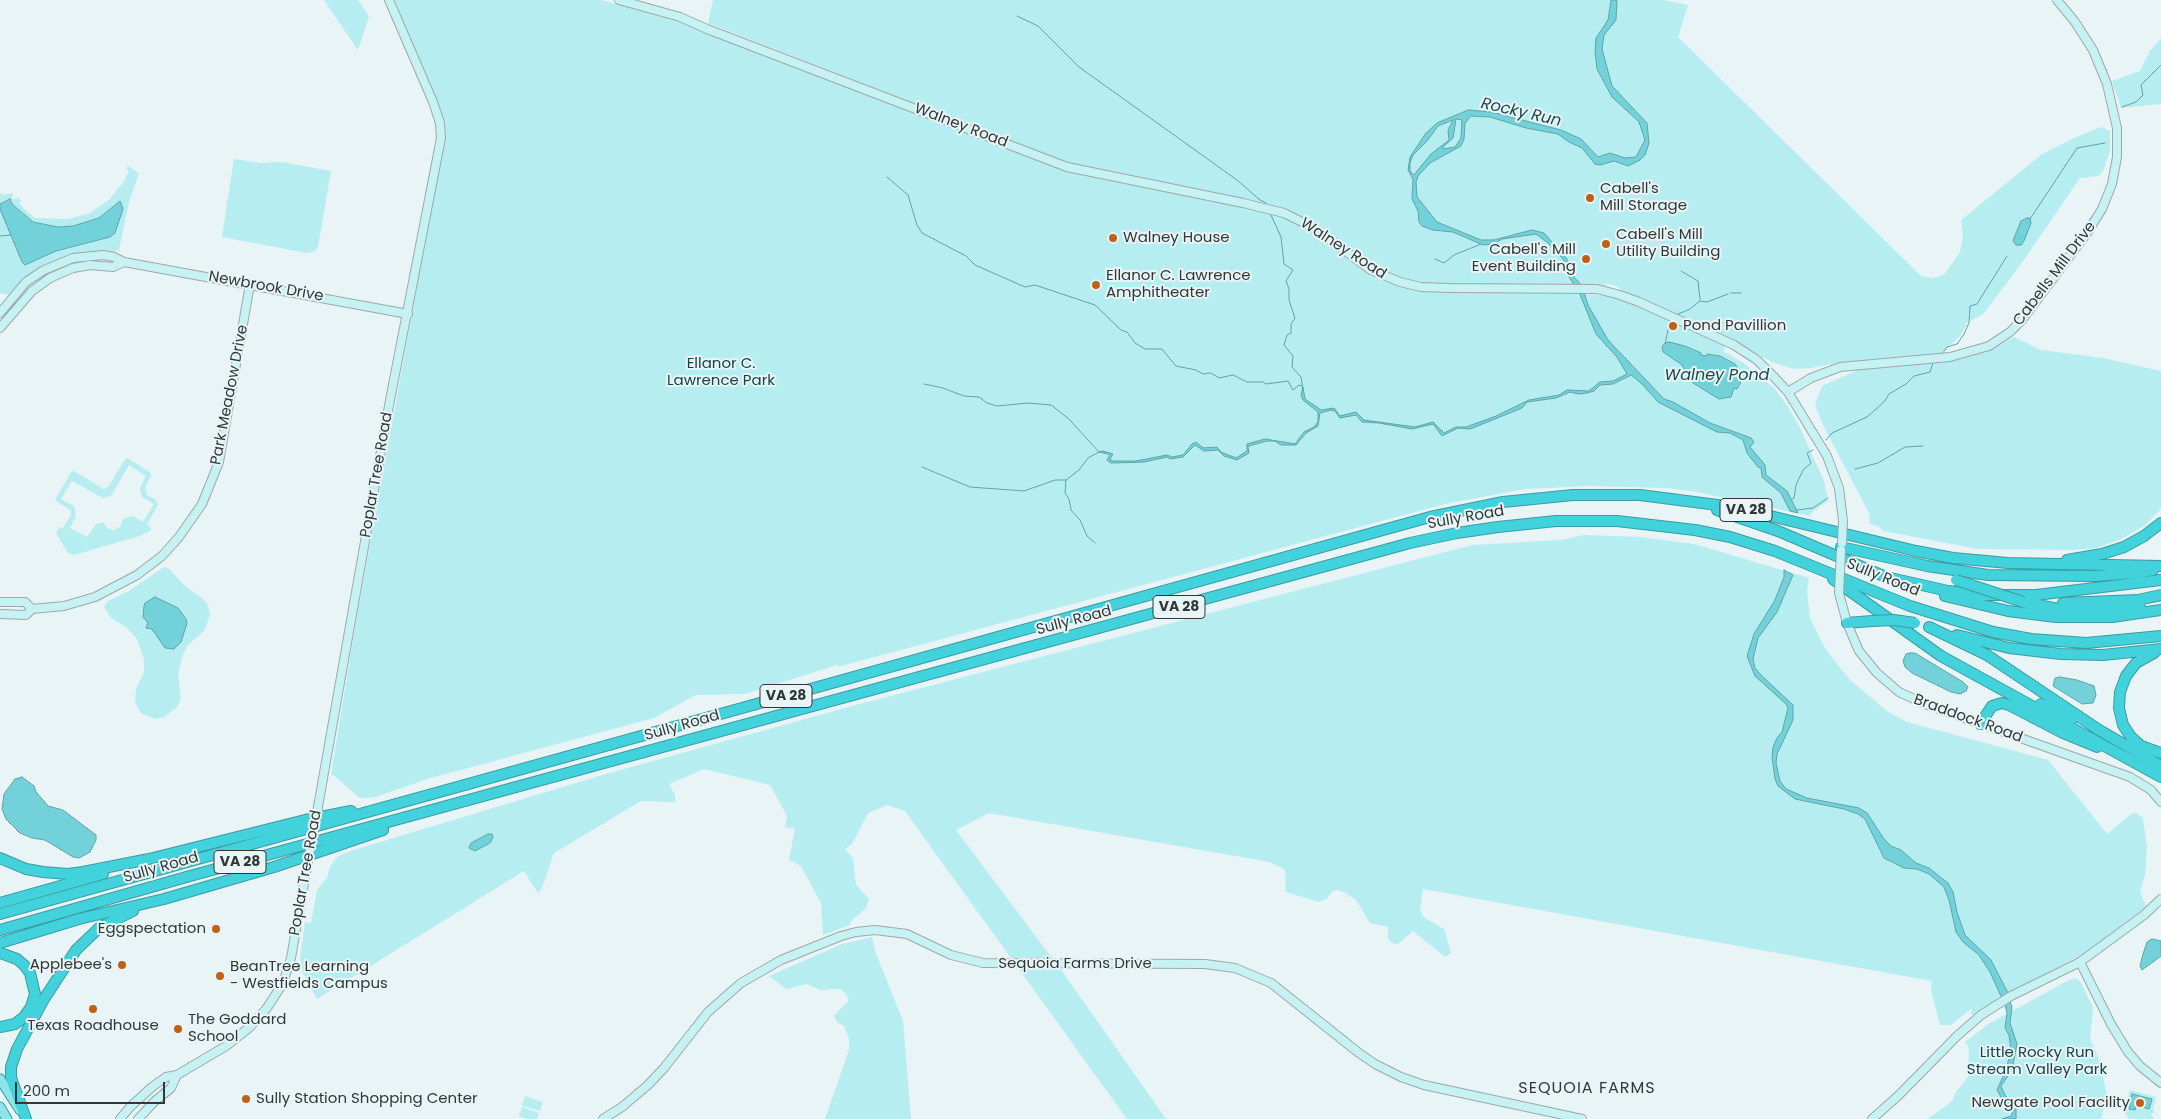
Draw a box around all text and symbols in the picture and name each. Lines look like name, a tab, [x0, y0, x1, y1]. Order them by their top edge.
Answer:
water label: Rocky Run	[1479, 94, 1563, 132]
street label: Walney Road	[912, 100, 1010, 152]
place label: Cabell's Mill Storage	[1600, 180, 1687, 215]
marker: Cabell's Mill Storage	[1584, 192, 1596, 204]
street label: Walney Road	[1297, 215, 1389, 283]
street label: Cabells Mill Drive	[2010, 218, 2100, 330]
place label: Cabell's Mill Utility Building	[1616, 226, 1720, 261]
place label: Walney House	[1123, 229, 1230, 247]
marker: Walney House	[1107, 232, 1119, 244]
marker: Cabell's Mill Utility Building	[1600, 238, 1612, 250]
place label: Cabell's Mill Event Building	[1472, 241, 1576, 276]
marker: Cabell's Mill Event Building	[1580, 253, 1592, 265]
place label: Ellanor C. Lawrence Amphitheater	[1106, 267, 1251, 302]
street label: Newbrook Drive	[207, 268, 325, 306]
marker: Ellanor C. Lawrence Amphitheater	[1090, 279, 1102, 291]
place label: Pond Pavillion	[1683, 317, 1786, 335]
marker: Pond Pavillion	[1667, 320, 1679, 332]
street label: Park Meadow Drive	[208, 324, 252, 466]
park label: Ellanor C. Lawrence Park	[667, 355, 775, 390]
water label: Walney Pond	[1665, 366, 1769, 386]
street label: Poplar Tree Road	[357, 411, 397, 539]
road number: VA 28	[1720, 498, 1772, 522]
street label: Sully Road	[1426, 502, 1506, 534]
street label: Sully Road	[1844, 555, 1922, 601]
road number: VA 28	[1153, 596, 1205, 618]
street label: Sully Road	[1034, 602, 1114, 640]
road number: VA 28	[760, 684, 812, 708]
street label: Braddock Road	[1911, 691, 2025, 747]
street label: Sully Road	[642, 707, 722, 745]
street label: Poplar Tree Road	[286, 809, 326, 937]
street label: Sully Road	[121, 849, 201, 887]
road number: VA 28	[214, 850, 266, 874]
place label: Eggspectation	[98, 920, 206, 938]
marker: Eggspectation	[210, 923, 222, 935]
street label: Sequoia Farms Drive	[998, 955, 1152, 973]
place label: Applebee's	[30, 956, 112, 974]
place label: BeanTree Learning - Westfields Campus	[230, 958, 388, 993]
marker: Applebee's	[116, 959, 128, 971]
marker: BeanTree Learning - Westfields Campus	[214, 970, 226, 982]
marker: Texas Roadhouse	[87, 1003, 99, 1015]
place label: The Goddard School	[188, 1011, 286, 1046]
place label: Texas Roadhouse	[27, 1017, 159, 1035]
marker: The Goddard School	[172, 1023, 184, 1035]
park label: Little Rocky Run Stream Valley Park	[1967, 1044, 2107, 1079]
scale bar	[18, 1072, 168, 1104]
district label: SEQUOIA FARMS	[1517, 1079, 1657, 1099]
text: 200 m	[23, 1080, 70, 1101]
place label: Sully Station Shopping Center	[256, 1090, 478, 1108]
marker: Sully Station Shopping Center	[240, 1093, 252, 1105]
place label: Newgate Pool Facility	[1971, 1094, 2130, 1112]
marker: Newgate Pool Facility	[2134, 1097, 2146, 1109]

